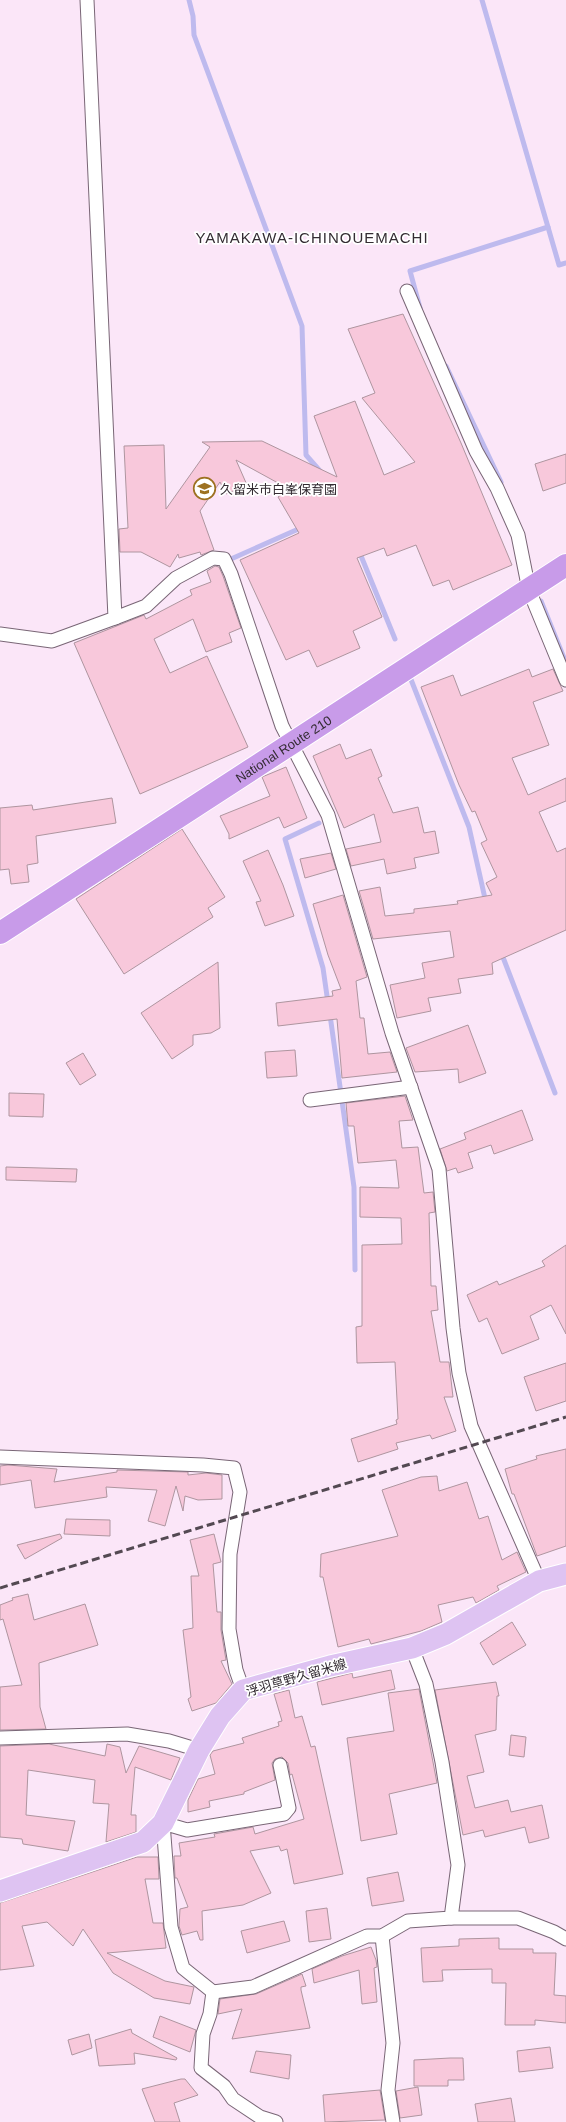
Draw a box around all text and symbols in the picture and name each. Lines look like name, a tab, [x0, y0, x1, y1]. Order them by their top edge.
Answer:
district label: YAMAKAWA-ICHINOUEMACHI	[195, 229, 429, 246]
school or university icon: 久留米市白峯保育園	[192, 476, 218, 502]
place label: 久留米市白峯保育園	[220, 482, 337, 497]
street label: National Route 210	[233, 713, 334, 786]
street label: 浮羽草野久留米線	[244, 1656, 348, 1699]

